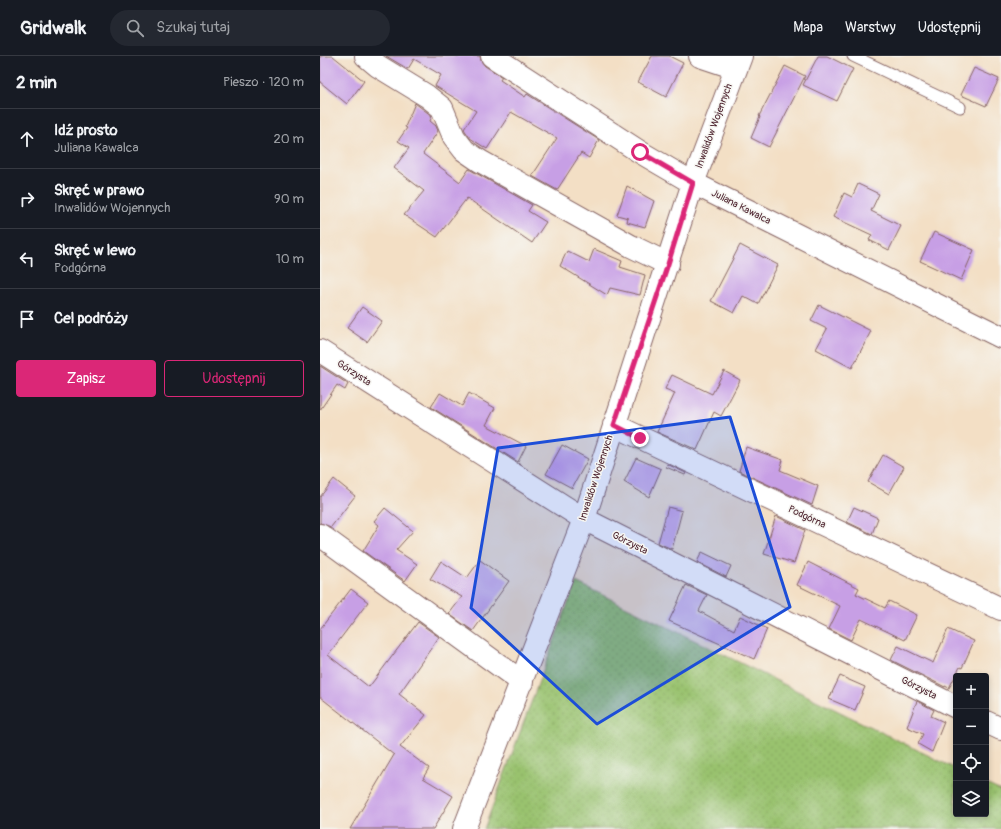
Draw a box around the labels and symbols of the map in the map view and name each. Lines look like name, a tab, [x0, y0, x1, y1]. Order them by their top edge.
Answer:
street label: Inwalidów Wojennych	[693, 82, 735, 170]
route start	[631, 143, 649, 161]
street label: Juliana Kawalca	[709, 187, 773, 227]
street label: Górzysta	[335, 358, 374, 389]
route end	[631, 429, 649, 447]
street label: Inwalidów Wojennych	[576, 433, 616, 522]
street label: Podgórna	[786, 503, 828, 531]
street label: Górzysta	[610, 529, 650, 557]
street label: Górzysta	[899, 674, 939, 702]

